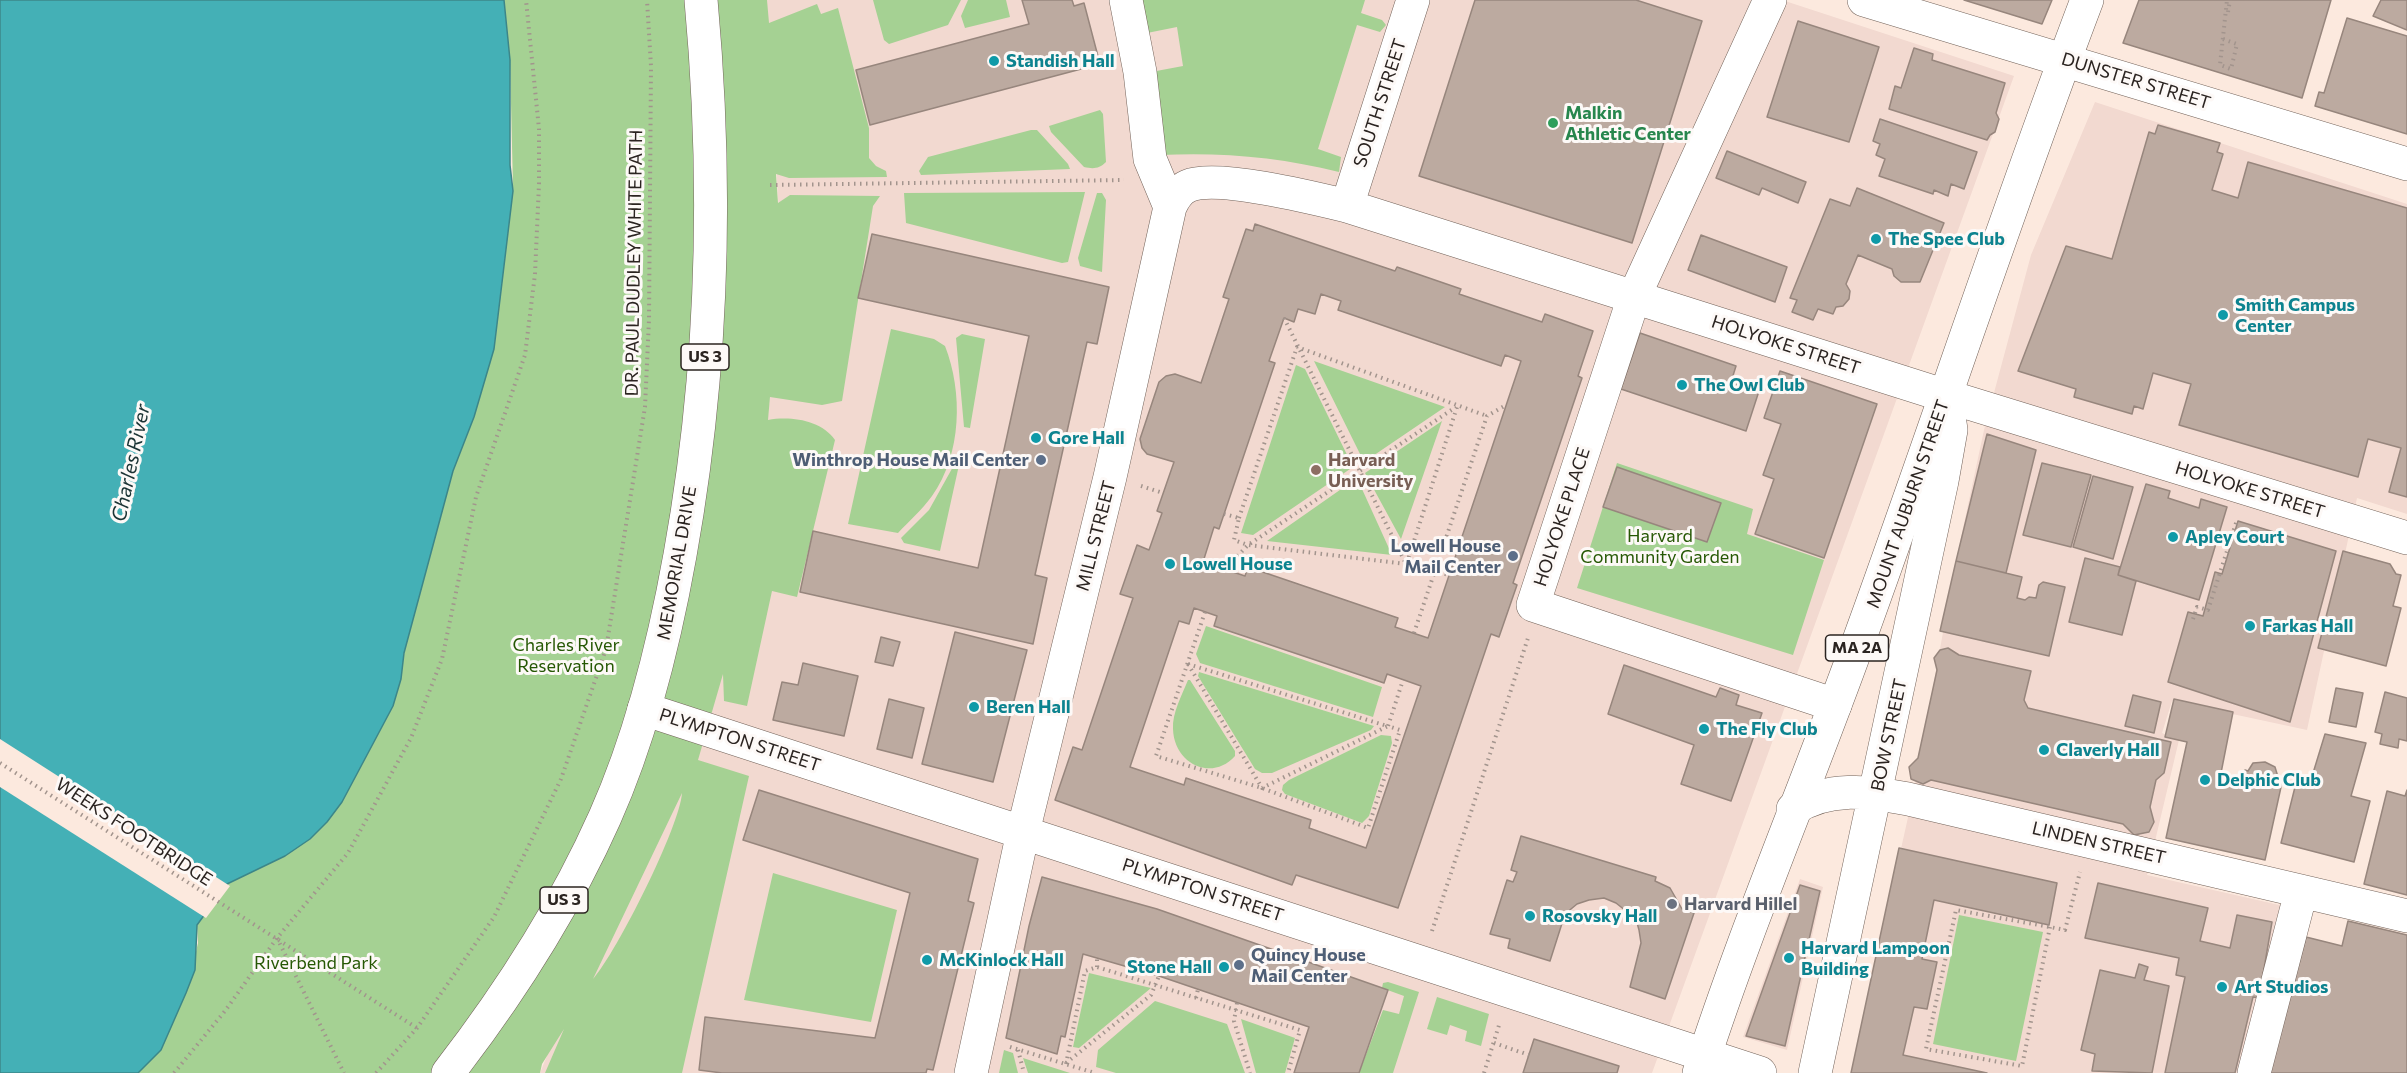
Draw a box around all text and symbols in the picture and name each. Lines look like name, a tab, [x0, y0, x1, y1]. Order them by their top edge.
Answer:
street label: SOUTH STREET	[1349, 36, 1411, 170]
street label: DUNSTER STREET	[2059, 48, 2213, 114]
place label: Standish Hall	[1006, 50, 1115, 72]
marker: Standish Hall	[987, 54, 1001, 68]
place label: Malkin Athletic Center	[1565, 102, 1691, 144]
marker: Malkin Athletic Center	[1546, 116, 1560, 130]
street label: DR. PAUL DUDLEY WHITE PATH	[621, 129, 647, 397]
place label: The Spee Club	[1888, 228, 2005, 250]
marker: The Spee Club	[1869, 232, 1883, 246]
place label: Smith Campus Center	[2235, 294, 2355, 336]
marker: Smith Campus Center	[2216, 308, 2230, 322]
street label: HOLYOKE STREET	[1709, 311, 1863, 379]
road number: US 3	[681, 344, 729, 370]
place label: The Owl Club	[1694, 374, 1805, 396]
marker: The Owl Club	[1675, 378, 1689, 392]
street label: MOUNT AUBURN STREET	[1862, 397, 1954, 611]
water label: Charles River	[107, 402, 155, 524]
place label: Gore Hall	[1048, 427, 1125, 449]
marker: Gore Hall	[1029, 431, 1043, 445]
street label: HOLYOKE PLACE	[1529, 445, 1595, 589]
place label: Winthrop House Mail Center	[792, 449, 1029, 471]
place label: Harvard University	[1328, 449, 1413, 492]
marker: Winthrop House Mail Center	[1034, 453, 1048, 467]
street label: HOLYOKE STREET	[2173, 457, 2327, 523]
marker: Harvard University	[1309, 463, 1323, 477]
street label: MILL STREET	[1072, 478, 1120, 594]
street label: MEMORIAL DRIVE	[653, 484, 701, 642]
park label: Harvard Community Garden	[1580, 525, 1740, 568]
place label: Apley Court	[2185, 526, 2284, 548]
marker: Apley Court	[2166, 530, 2180, 544]
place label: Lowell House Mail Center	[1390, 535, 1501, 578]
marker: Lowell House Mail Center	[1506, 549, 1520, 563]
place label: Lowell House	[1182, 553, 1293, 575]
marker: Lowell House	[1163, 557, 1177, 571]
place label: Farkas Hall	[2262, 615, 2353, 637]
marker: Farkas Hall	[2243, 619, 2257, 633]
park label: Charles River Reservation	[512, 634, 620, 676]
road number: MA 2A	[1826, 635, 1888, 661]
street label: BOW STREET	[1867, 677, 1911, 793]
place label: Beren Hall	[986, 696, 1071, 718]
marker: Beren Hall	[967, 700, 981, 714]
street label: PLYMPTON STREET	[657, 704, 823, 776]
place label: The Fly Club	[1716, 718, 1818, 740]
marker: The Fly Club	[1697, 722, 1711, 736]
place label: Claverly Hall	[2056, 739, 2160, 761]
marker: Claverly Hall	[2037, 743, 2051, 757]
place label: Delphic Club	[2217, 769, 2321, 791]
street label: WEEKS FOOTBRIDGE	[52, 773, 216, 891]
marker: Delphic Club	[2198, 773, 2212, 787]
street label: LINDEN STREET	[2030, 817, 2168, 869]
street label: PLYMPTON STREET	[1120, 854, 1286, 926]
road number: US 3	[540, 887, 588, 913]
place label: Harvard Hillel	[1684, 893, 1797, 915]
marker: Harvard Hillel	[1665, 897, 1679, 911]
place label: Rosovsky Hall	[1542, 905, 1658, 927]
marker: Rosovsky Hall	[1523, 909, 1537, 923]
place label: Harvard Lampoon Building	[1801, 937, 1950, 980]
place label: Quincy House Mail Center	[1251, 944, 1366, 986]
place label: McKinlock Hall	[939, 949, 1064, 971]
marker: Harvard Lampoon Building	[1782, 951, 1796, 965]
park label: Riverbend Park	[254, 952, 378, 974]
marker: McKinlock Hall	[920, 953, 934, 967]
place label: Stone Hall	[1127, 956, 1212, 978]
marker: Quincy House Mail Center	[1232, 958, 1246, 972]
marker: Stone Hall	[1217, 960, 1231, 974]
place label: Art Studios	[2234, 976, 2328, 998]
marker: Art Studios	[2215, 980, 2229, 994]

